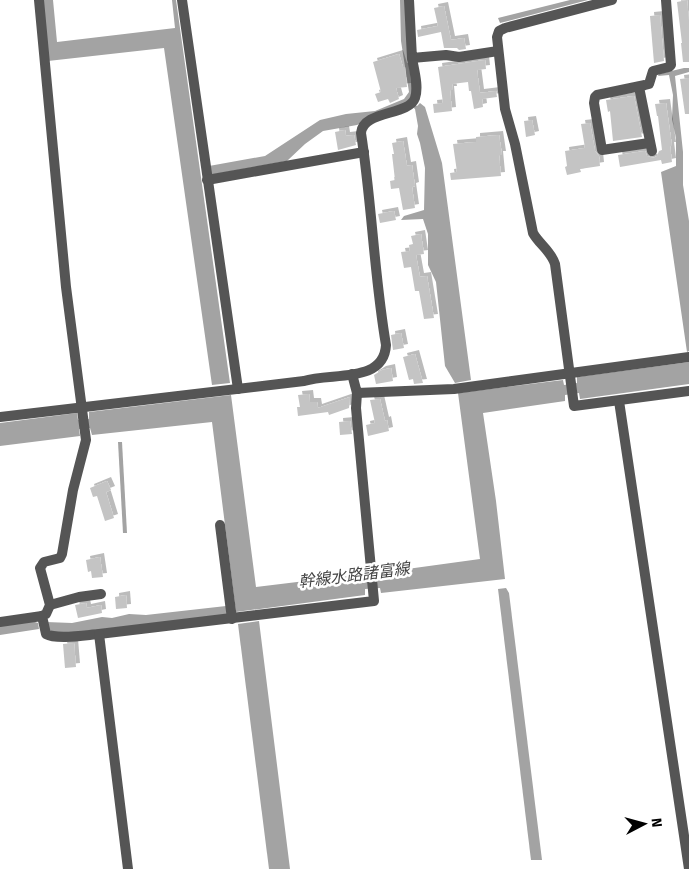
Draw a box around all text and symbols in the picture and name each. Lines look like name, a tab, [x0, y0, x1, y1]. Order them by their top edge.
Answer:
water label: 幹線水路諸富線	[297, 559, 413, 591]
north arrow	[619, 799, 669, 849]
text: N	[647, 817, 665, 828]

